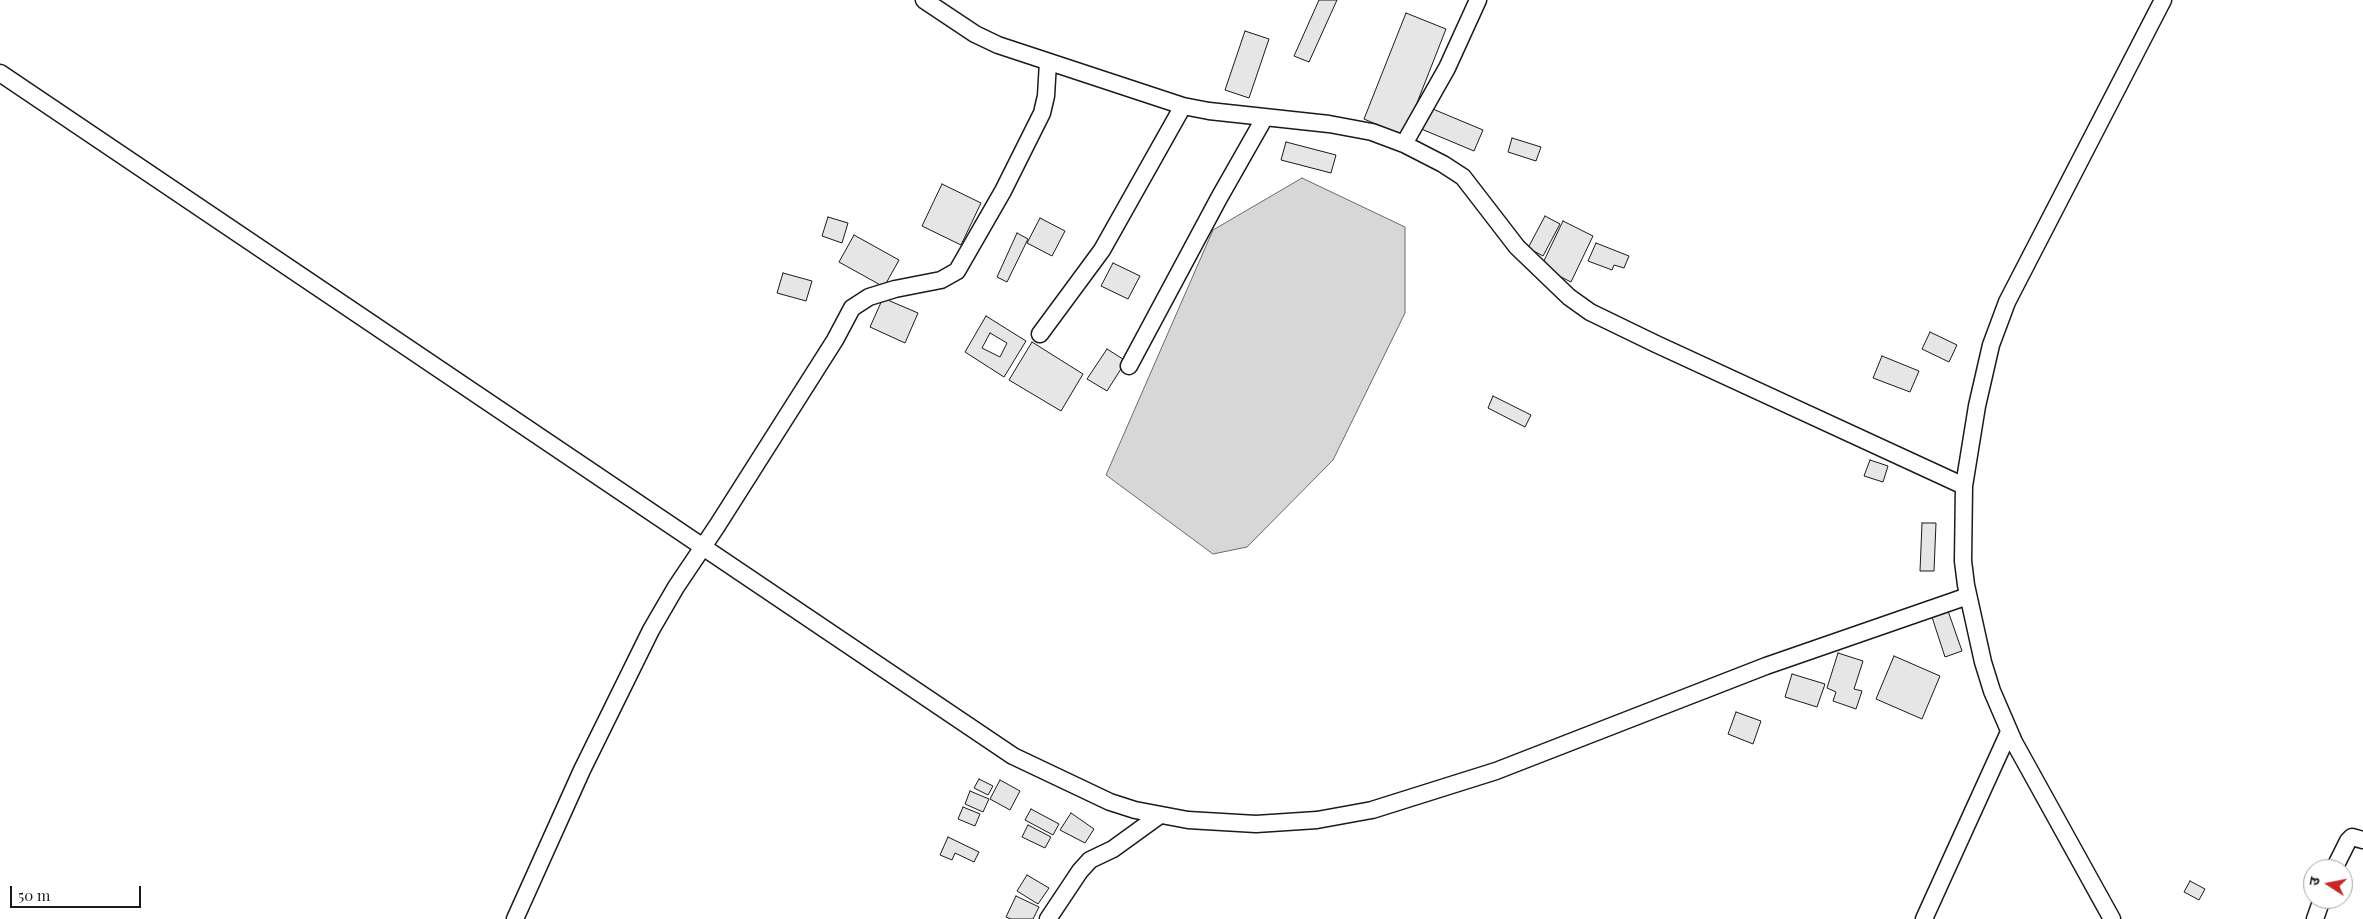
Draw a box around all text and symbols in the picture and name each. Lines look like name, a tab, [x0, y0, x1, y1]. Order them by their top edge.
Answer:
north arrow	[2303, 859, 2353, 909]
text: उ	[2304, 875, 2324, 887]
scale bar	[12, 876, 144, 908]
text: 50 m	[18, 885, 50, 905]

